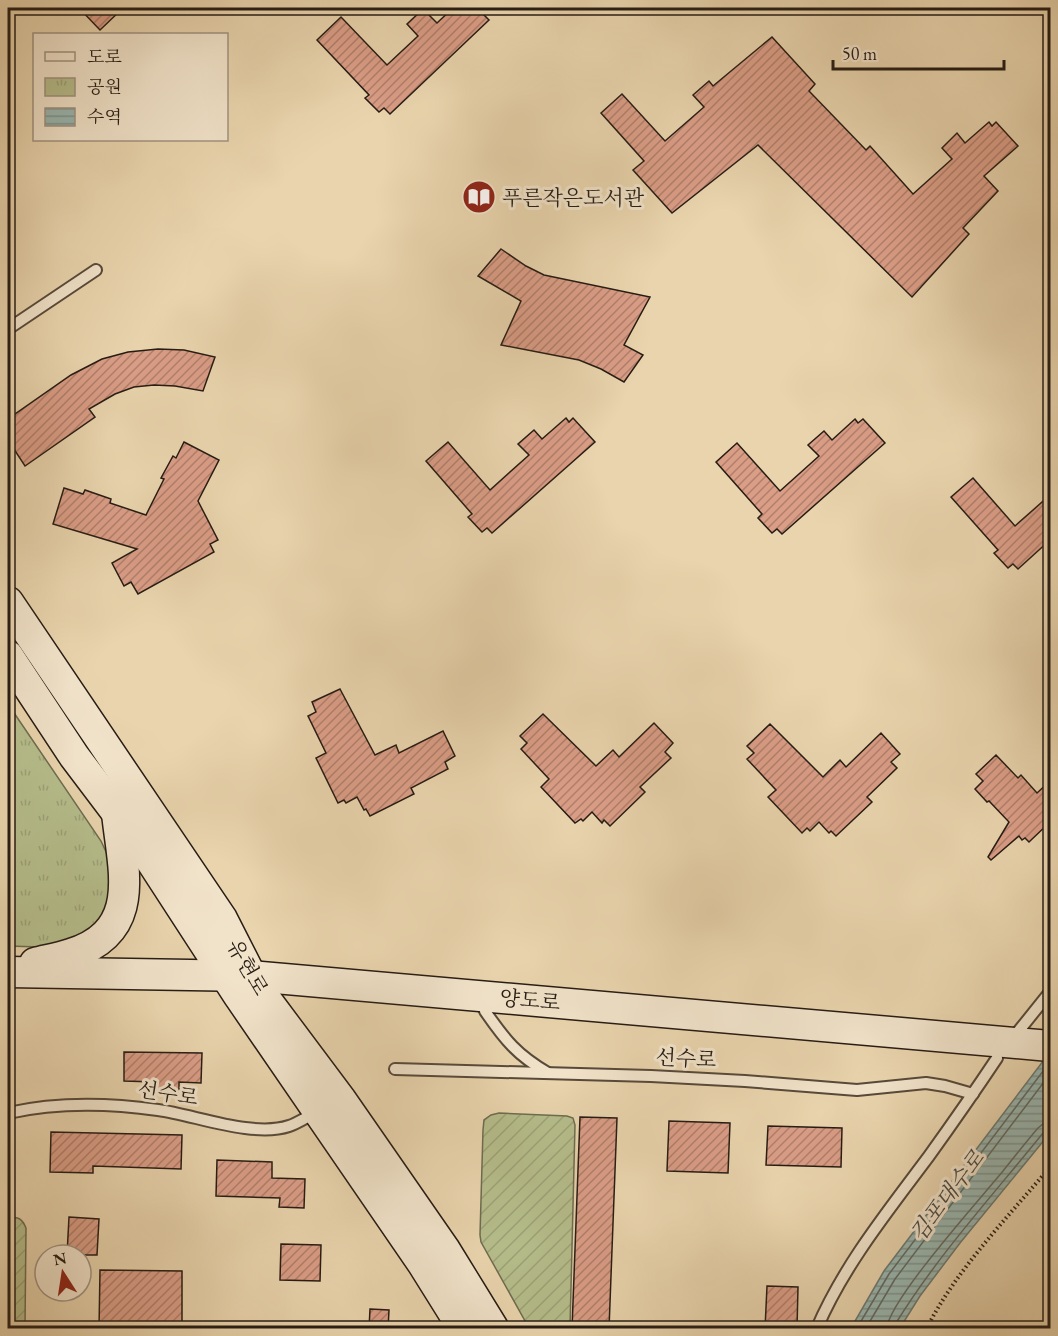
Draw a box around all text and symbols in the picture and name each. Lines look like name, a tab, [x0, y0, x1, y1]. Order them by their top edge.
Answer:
legend	[33, 33, 228, 141]
scale bar	[833, 33, 1004, 71]
text: 50 m	[842, 42, 877, 65]
text: 도로	[87, 45, 122, 68]
text: 공원	[87, 75, 122, 98]
text: 수역	[87, 105, 122, 128]
library icon: 푸른작은도서관	[461, 179, 497, 215]
place label: 푸른작은도서관	[502, 184, 645, 211]
street label: 유현로	[221, 934, 275, 1000]
street label: 양도로	[499, 984, 561, 1016]
street label: 선수로	[655, 1043, 717, 1073]
street label: 선수로	[136, 1075, 200, 1111]
water label: 김포대수로	[903, 1144, 991, 1247]
north arrow	[33, 1243, 93, 1303]
text: N	[51, 1247, 69, 1270]

